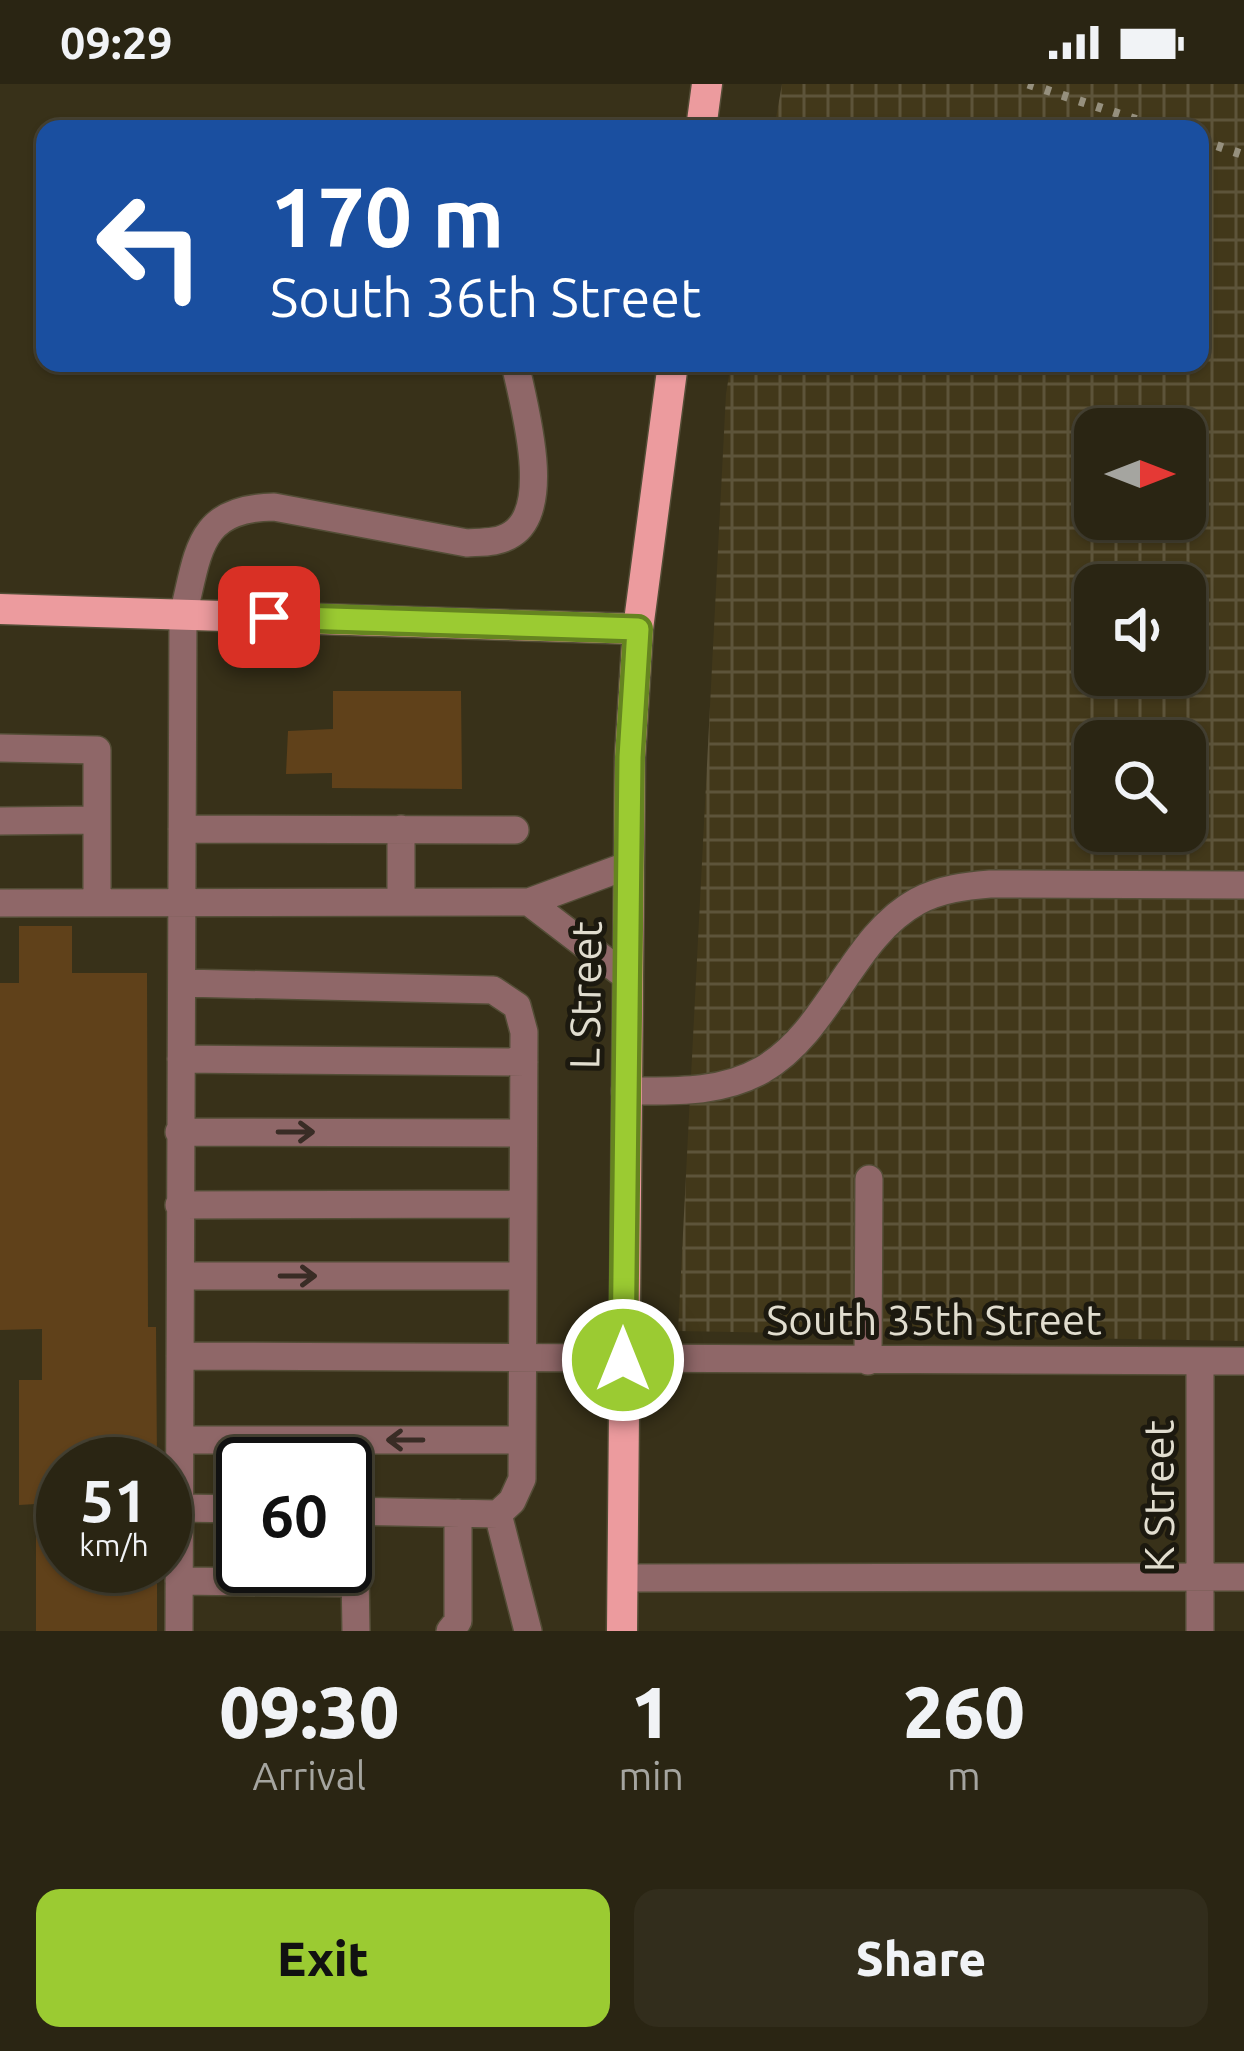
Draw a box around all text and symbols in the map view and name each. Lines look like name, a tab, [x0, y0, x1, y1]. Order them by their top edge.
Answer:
text: 09:29	[60, 17, 173, 68]
icon: left	[72, 168, 228, 324]
text: 170 m	[270, 169, 504, 263]
text: South 36th Street	[270, 267, 701, 327]
north arrow	[1074, 408, 1206, 540]
map controls	[1074, 408, 1206, 852]
button: sound	[1074, 564, 1206, 696]
pin	[218, 566, 320, 668]
icon: arrive	[236, 584, 302, 650]
button: search	[1074, 720, 1206, 852]
street label: L Street	[560, 920, 610, 1070]
one-way arrow	[276, 1121, 315, 1144]
one-way arrow	[278, 1265, 317, 1287]
street label: South 35th Street	[766, 1296, 1102, 1343]
position arrow	[560, 1297, 686, 1423]
street label: K Street	[1135, 1420, 1182, 1572]
one-way arrow	[386, 1429, 425, 1451]
speed limit sign: 60	[216, 1437, 372, 1593]
text: 51	[80, 1466, 148, 1533]
text: km/h	[79, 1528, 149, 1562]
text: 09:30	[219, 1671, 399, 1752]
text: 1	[631, 1671, 671, 1752]
text: 260	[903, 1671, 1025, 1752]
text: Arrival	[252, 1754, 366, 1797]
text: min	[618, 1754, 684, 1797]
text: m	[947, 1754, 981, 1797]
button: Exit	[36, 1889, 610, 2027]
button: Share	[634, 1889, 1208, 2027]

